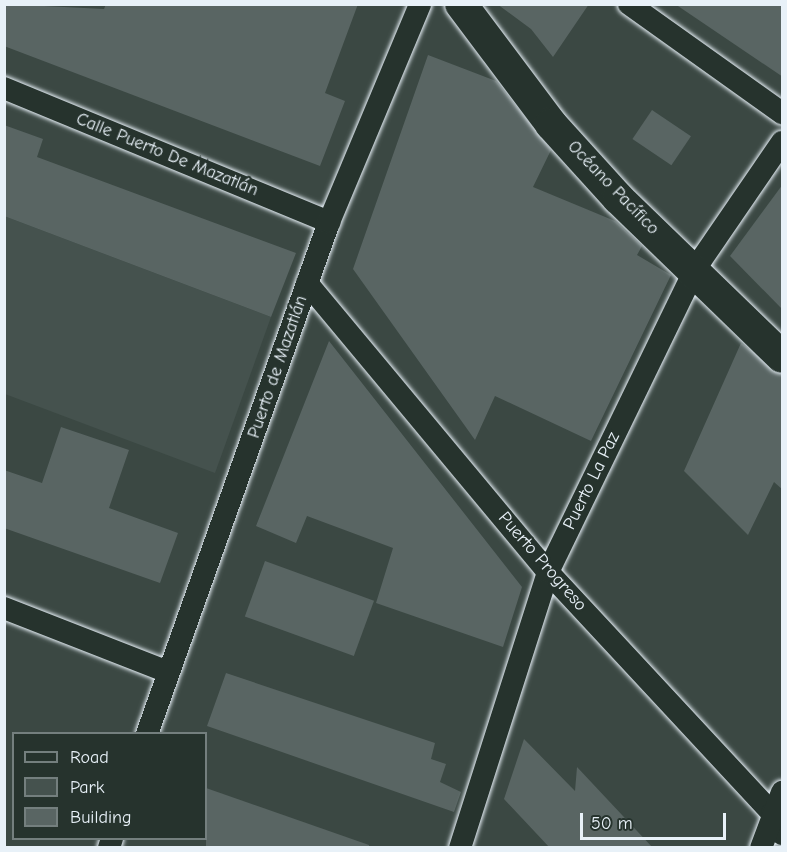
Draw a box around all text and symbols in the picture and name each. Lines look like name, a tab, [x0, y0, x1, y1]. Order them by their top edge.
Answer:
street label: Calle Puerto De Mazatlán	[73, 109, 261, 201]
street label: Océano Pacífico	[563, 136, 663, 240]
street label: Puerto de Mazatlán	[243, 293, 313, 441]
street label: Puerto La Paz	[559, 429, 625, 533]
street label: Puerto Progreso	[493, 508, 591, 616]
legend	[12, 732, 207, 840]
text: Road	[70, 747, 109, 768]
text: Park	[70, 777, 104, 798]
scale bar	[583, 801, 728, 839]
text: Building	[70, 807, 132, 828]
text: 50 m	[591, 813, 633, 834]

